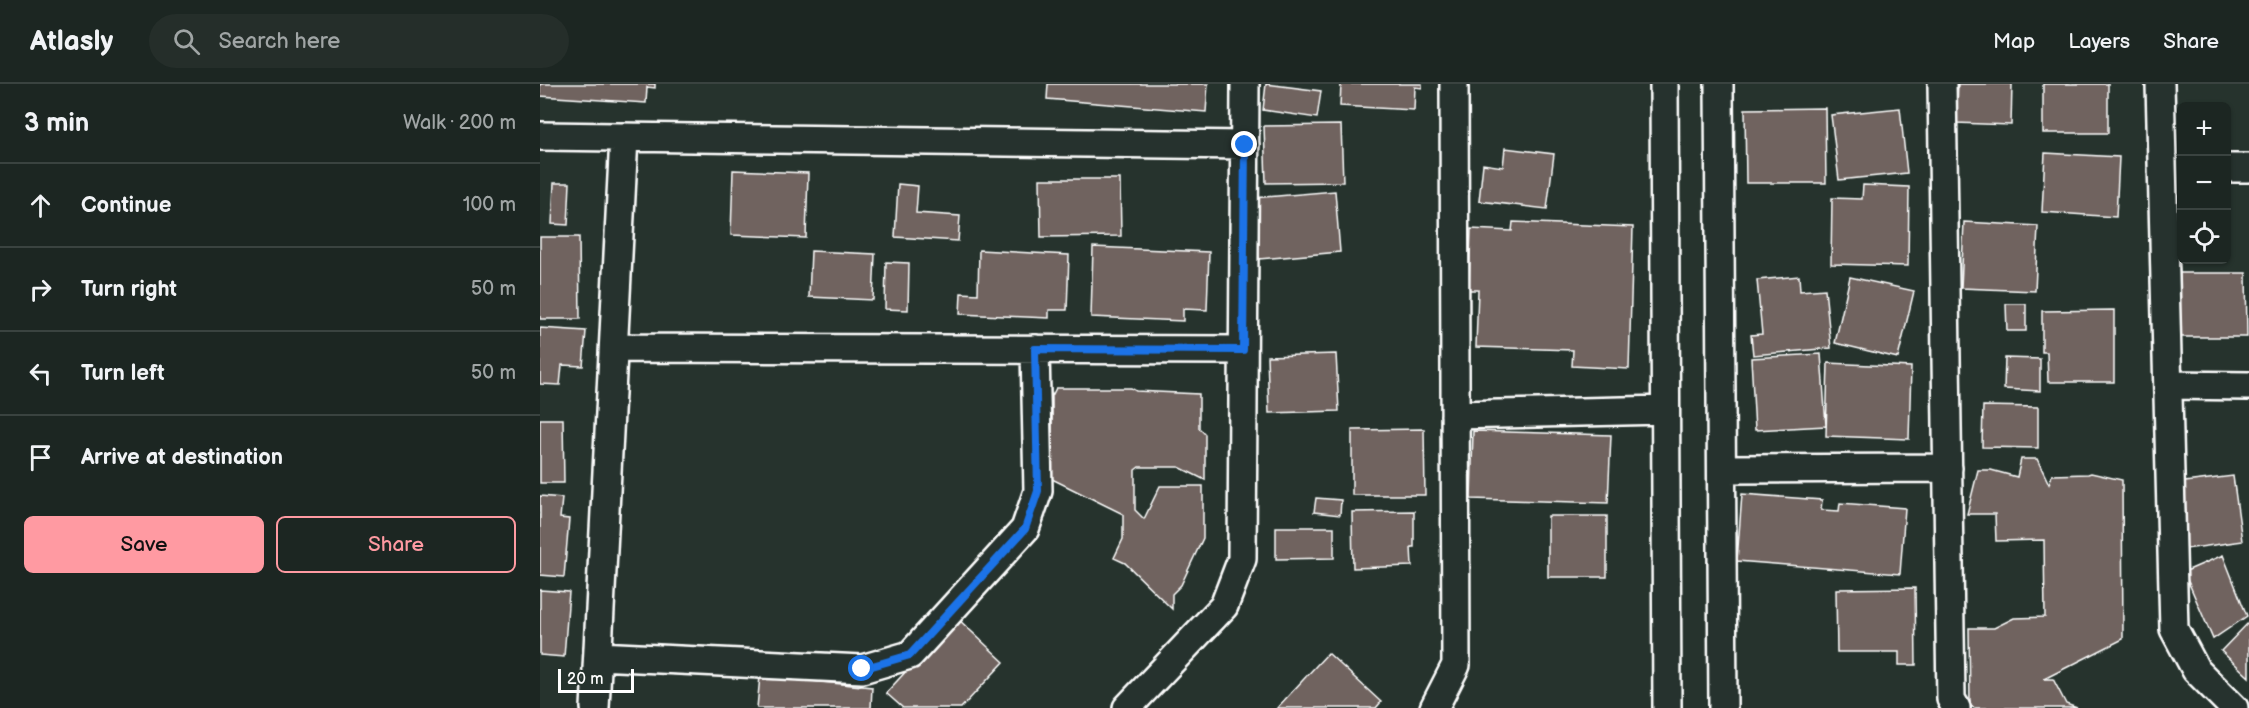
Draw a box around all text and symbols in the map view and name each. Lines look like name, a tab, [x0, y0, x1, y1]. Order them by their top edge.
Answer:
search box	[149, 14, 569, 68]
text: Atlasly	[30, 25, 113, 58]
icon: search	[170, 25, 203, 58]
text: Search here	[218, 28, 340, 55]
text: Map	[1993, 29, 2035, 54]
text: Layers	[2068, 29, 2130, 54]
text: Share	[2163, 29, 2219, 54]
map controls	[2177, 102, 2231, 264]
button: +	[2177, 102, 2231, 156]
text: 3 min	[24, 108, 89, 139]
text: Walk · 200 m	[403, 111, 516, 135]
route end	[1231, 131, 1257, 157]
button: −	[2177, 156, 2231, 210]
icon: ahead	[24, 189, 57, 222]
text: Continue	[81, 192, 171, 219]
text: 100 m	[463, 193, 516, 217]
button: locate	[2177, 210, 2231, 264]
icon: right	[24, 273, 57, 306]
text: Turn right	[81, 276, 177, 303]
text: 50 m	[471, 277, 516, 301]
icon: left	[24, 357, 57, 390]
text: Turn left	[81, 360, 165, 387]
text: 50 m	[471, 361, 516, 385]
icon: arrive	[24, 441, 57, 474]
text: Arrive at destination	[81, 444, 283, 471]
button: Save	[24, 516, 264, 573]
button: Share	[276, 516, 516, 573]
route start	[848, 655, 874, 681]
scale bar	[558, 666, 634, 694]
text: 20 m	[567, 670, 603, 689]

